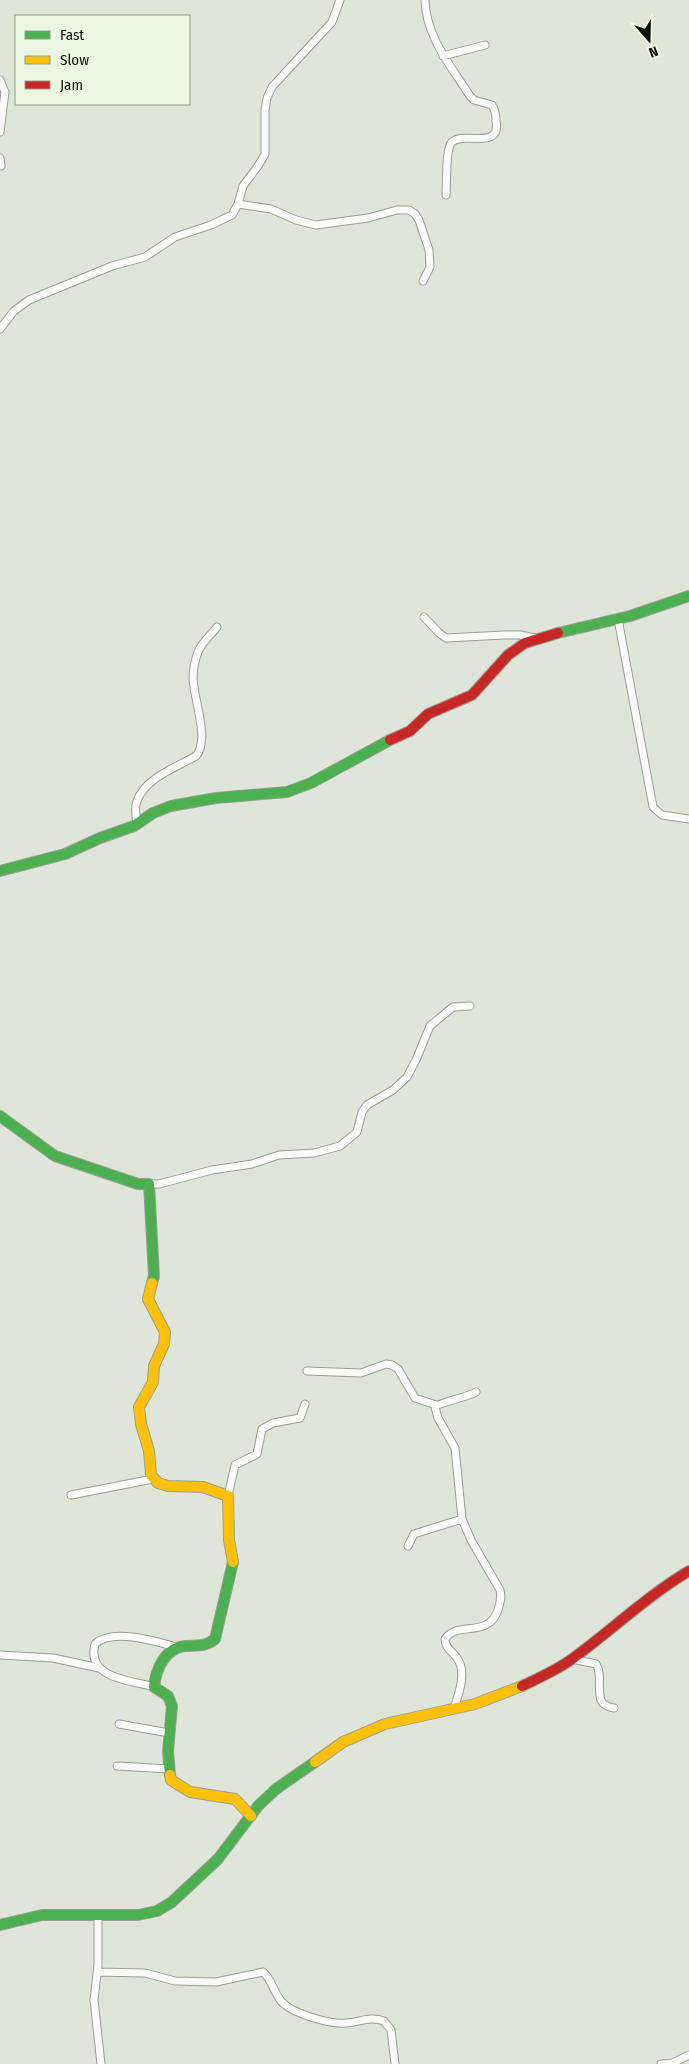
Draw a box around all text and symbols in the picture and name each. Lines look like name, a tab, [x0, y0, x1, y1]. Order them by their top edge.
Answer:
legend	[15, 15, 190, 105]
north arrow	[624, 15, 674, 65]
text: Fast	[60, 26, 84, 44]
text: N	[646, 42, 660, 61]
text: Slow	[60, 51, 89, 69]
text: Jam	[60, 76, 83, 94]

